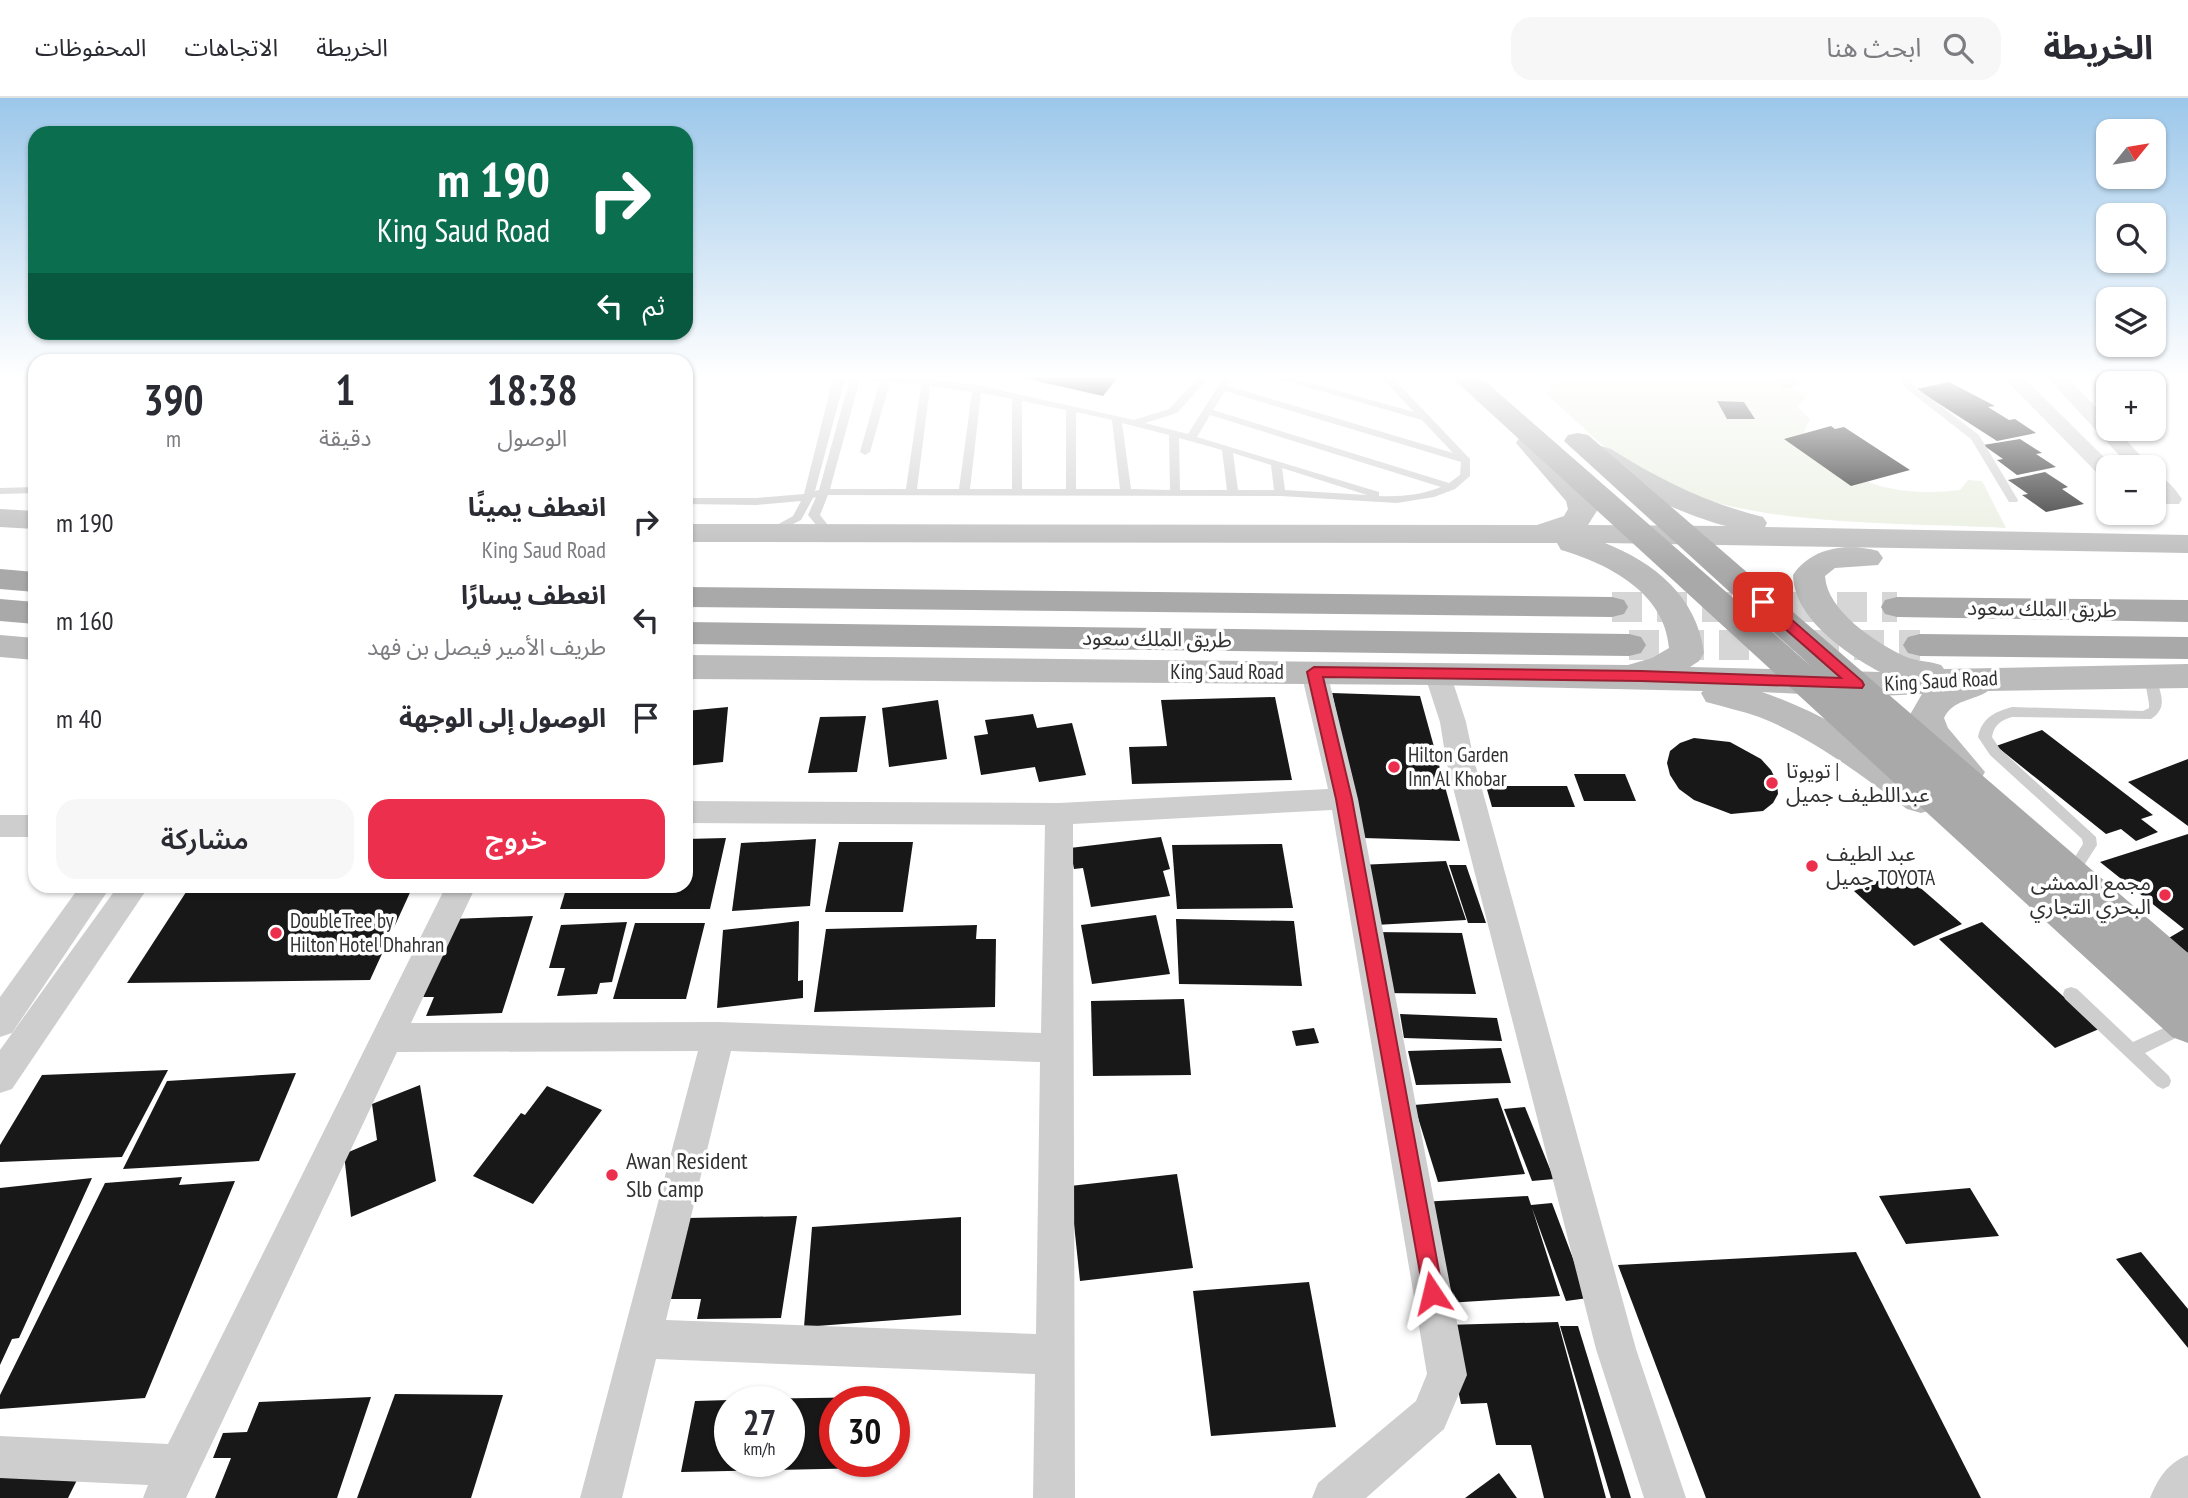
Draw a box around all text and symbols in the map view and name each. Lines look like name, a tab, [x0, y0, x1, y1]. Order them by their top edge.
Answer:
search box	[1511, 17, 2001, 80]
text: الخريطة	[2043, 25, 2153, 68]
icon: search	[1939, 29, 1977, 67]
text: ابحث هنا	[1826, 31, 1921, 64]
text: المحفوظات	[35, 32, 146, 63]
text: الاتجاهات	[184, 32, 278, 63]
text: الخريطة	[316, 32, 388, 63]
north arrow	[2096, 119, 2166, 189]
map controls	[2096, 119, 2166, 525]
text: 190 m	[437, 147, 550, 211]
icon: right	[574, 154, 665, 245]
button: search	[2096, 203, 2166, 273]
text: King Saud Road	[377, 209, 550, 251]
icon: left	[591, 287, 629, 325]
button: layers	[2096, 287, 2166, 357]
text: ثم	[643, 289, 665, 322]
text: 1	[335, 362, 355, 417]
text: 18:38	[487, 362, 578, 417]
button: +	[2096, 371, 2166, 441]
text: 390	[143, 372, 204, 427]
text: دقيقة	[319, 423, 371, 452]
text: الوصول	[497, 423, 567, 452]
text: m	[166, 424, 181, 453]
button: −	[2096, 455, 2166, 525]
text: انعطف يمينًا	[468, 490, 606, 523]
icon: right	[627, 503, 665, 541]
text: 190 m	[56, 506, 114, 539]
text: King Saud Road	[482, 535, 606, 564]
pin	[1733, 572, 1793, 632]
text: انعطف يسارًا	[461, 578, 606, 611]
icon: arrive	[1744, 583, 1782, 621]
street label: طريق الملك سعود	[1967, 594, 2117, 623]
icon: left	[627, 601, 665, 639]
text: 160 m	[56, 604, 114, 637]
street label: طريق الملك سعود	[1082, 624, 1232, 653]
text: طريف الأمير فيصل بن فهد	[367, 632, 606, 661]
street label: King Saud Road	[1170, 658, 1284, 685]
street label: King Saud Road	[1884, 664, 1998, 697]
icon: arrive	[627, 699, 665, 737]
text: الوصول إلى الوجهة	[399, 701, 606, 734]
text: 40 m	[56, 702, 102, 735]
place label: Hilton Garden Inn Al Khobar	[1408, 741, 1509, 792]
place label: تويوتا | عبداللطيف جميل	[1786, 757, 1930, 808]
marker: Hilton Garden Inn Al Khobar	[1386, 759, 1402, 775]
marker: تويوتا | عبداللطيف جميل	[1764, 775, 1780, 791]
button: مشاركة	[56, 799, 354, 879]
button: خروج	[368, 799, 665, 879]
place label: عبد الطيف جميل TOYOTA	[1826, 840, 1935, 891]
marker: عبد الطيف جميل TOYOTA	[1804, 858, 1820, 874]
place label: مجمع الممشى البحري التجاري	[2030, 869, 2151, 923]
marker: مجمع الممشى البحري التجاري	[2157, 887, 2173, 903]
place label: DoubleTree by Hilton Hotel Dhahran	[290, 907, 444, 958]
marker: DoubleTree by Hilton Hotel Dhahran	[268, 925, 284, 941]
place label: Awan Resident Slb Camp	[626, 1145, 748, 1204]
marker: Awan Resident Slb Camp	[604, 1167, 620, 1183]
position arrow	[1395, 1256, 1469, 1330]
speed limit sign: 30	[819, 1386, 910, 1477]
text: 27	[743, 1399, 776, 1445]
text: km/h	[744, 1437, 775, 1460]

